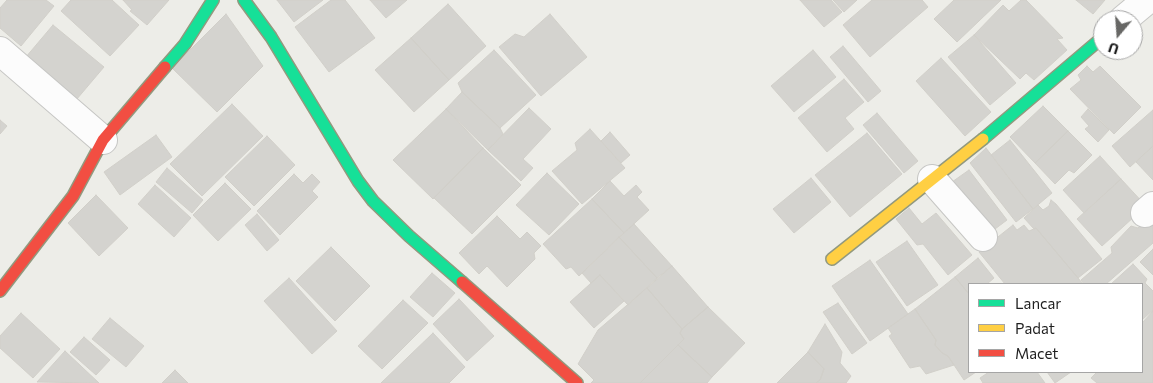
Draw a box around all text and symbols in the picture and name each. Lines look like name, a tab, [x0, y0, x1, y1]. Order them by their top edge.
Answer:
north arrow	[1093, 10, 1143, 60]
text: U	[1106, 39, 1121, 58]
legend	[968, 283, 1143, 373]
text: Lancar	[1015, 294, 1061, 312]
text: Padat	[1015, 319, 1055, 337]
text: Macet	[1015, 344, 1058, 362]

